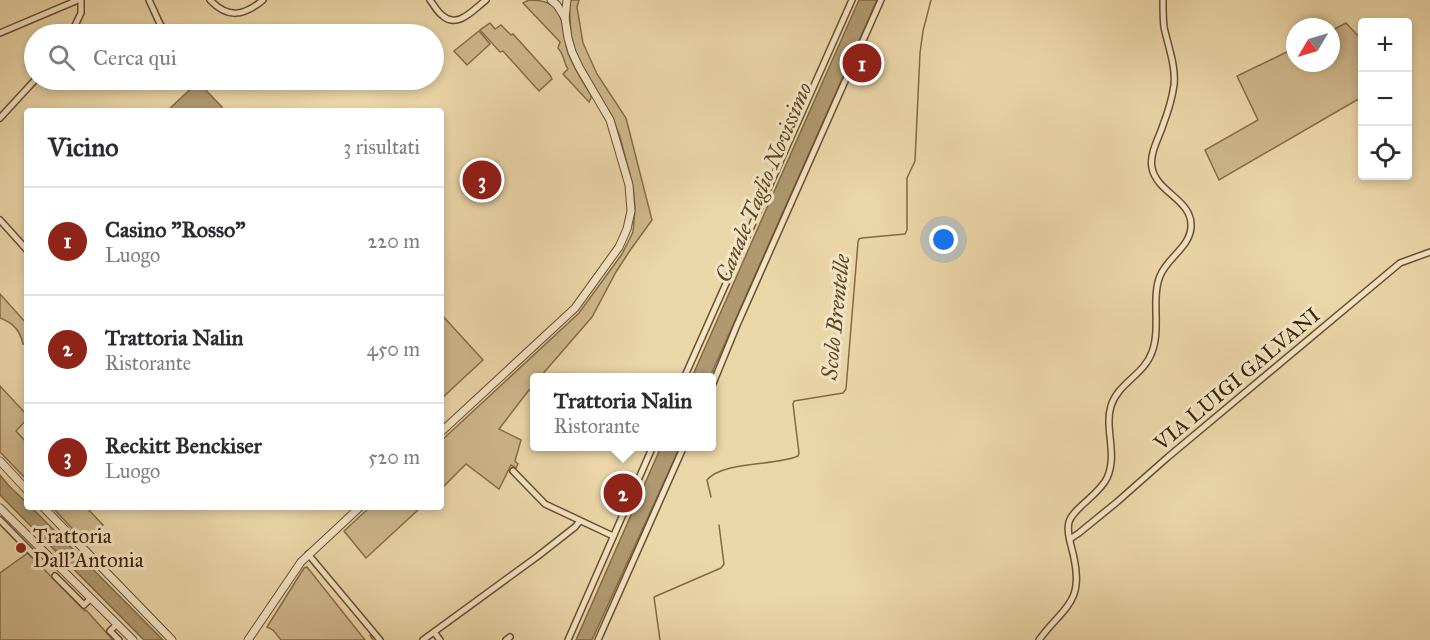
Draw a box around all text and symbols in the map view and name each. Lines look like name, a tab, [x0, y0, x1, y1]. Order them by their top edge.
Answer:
north arrow	[1286, 18, 1340, 72]
map controls	[1358, 18, 1412, 180]
button: +	[1358, 18, 1412, 72]
search box	[24, 24, 444, 90]
pin: 1	[842, 40, 882, 86]
icon: search	[45, 41, 78, 74]
text: Cerca qui	[93, 44, 177, 71]
button: −	[1358, 72, 1412, 126]
water label: Canale Taglio Novissimo	[709, 78, 818, 286]
button: locate	[1358, 126, 1412, 180]
text: Vicino	[48, 131, 119, 163]
text: 3 risultati	[343, 135, 420, 159]
pin: 3	[462, 158, 502, 202]
text: Casino "Rosso"	[105, 216, 246, 243]
your location	[929, 225, 958, 254]
text: 1	[64, 229, 71, 253]
text: 220 m	[368, 229, 420, 253]
text: Luogo	[105, 243, 160, 267]
water label: Scolo Brentelle	[815, 252, 856, 382]
street label: VIA LUIGI GALVANI	[1148, 302, 1325, 457]
text: Trattoria Nalin	[105, 324, 244, 351]
text: 2	[63, 337, 72, 361]
text: 450 m	[367, 337, 420, 361]
text: Ristorante	[105, 351, 191, 375]
popup	[530, 373, 716, 451]
text: Trattoria Nalin	[554, 387, 692, 414]
text: Ristorante	[554, 414, 640, 438]
text: Reckitt Benckiser	[105, 432, 262, 459]
text: 3	[64, 445, 72, 469]
text: 520 m	[368, 445, 420, 469]
text: Luogo	[105, 459, 160, 483]
pin: 2	[604, 470, 642, 516]
place label: Trattoria Dall'Antonia	[33, 523, 144, 573]
marker: Trattoria Dall'Antonia	[14, 541, 28, 555]

